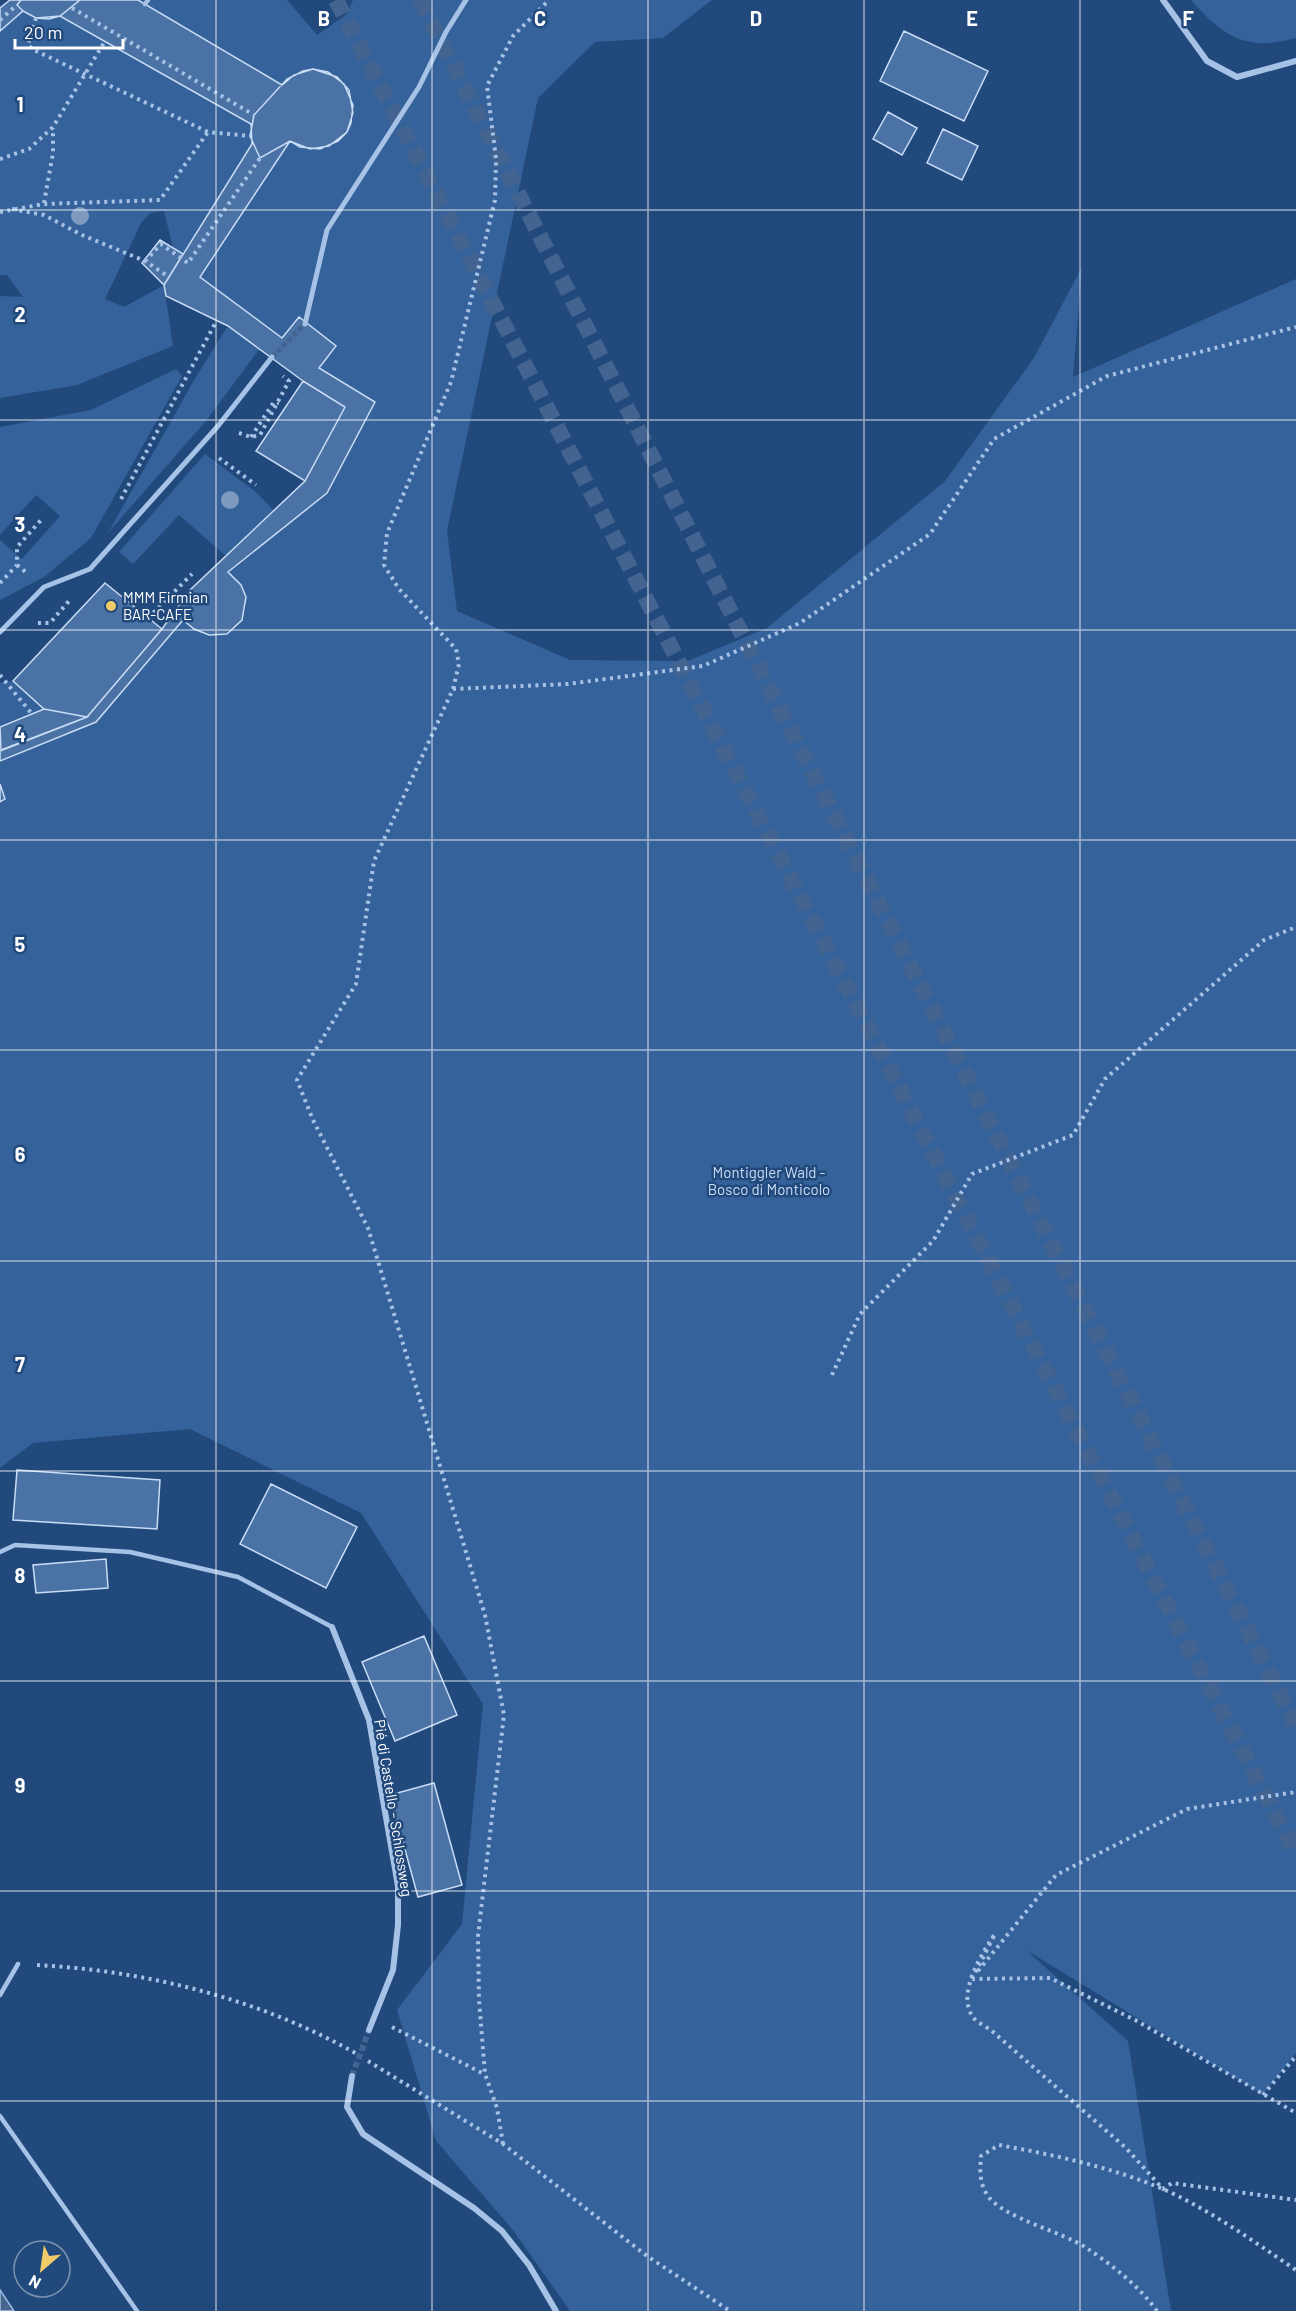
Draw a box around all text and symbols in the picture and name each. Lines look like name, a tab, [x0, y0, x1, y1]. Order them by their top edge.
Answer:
text: B	[318, 6, 330, 30]
text: C	[534, 6, 546, 30]
text: D	[750, 6, 762, 30]
text: E	[966, 6, 978, 30]
text: F	[1182, 6, 1194, 30]
scale bar	[15, 12, 123, 50]
text: 20 m	[24, 21, 62, 43]
text: 1	[16, 92, 24, 116]
text: 2	[14, 302, 26, 326]
text: 3	[15, 512, 25, 536]
place label: MMM Firmian BAR-CAFE	[123, 588, 208, 623]
marker: MMM Firmian BAR-CAFE	[104, 599, 118, 613]
text: 4	[14, 722, 26, 746]
text: 5	[15, 932, 26, 956]
text: 6	[15, 1142, 26, 1166]
park label: Montiggler Wald - Bosco di Monticolo	[708, 1163, 830, 1198]
text: 7	[15, 1352, 25, 1376]
text: 8	[15, 1563, 26, 1587]
street label: Pié di Castello - Schlossweg	[371, 1718, 417, 1898]
text: 9	[15, 1773, 25, 1797]
north arrow	[12, 2239, 72, 2299]
text: N	[25, 2272, 44, 2293]

